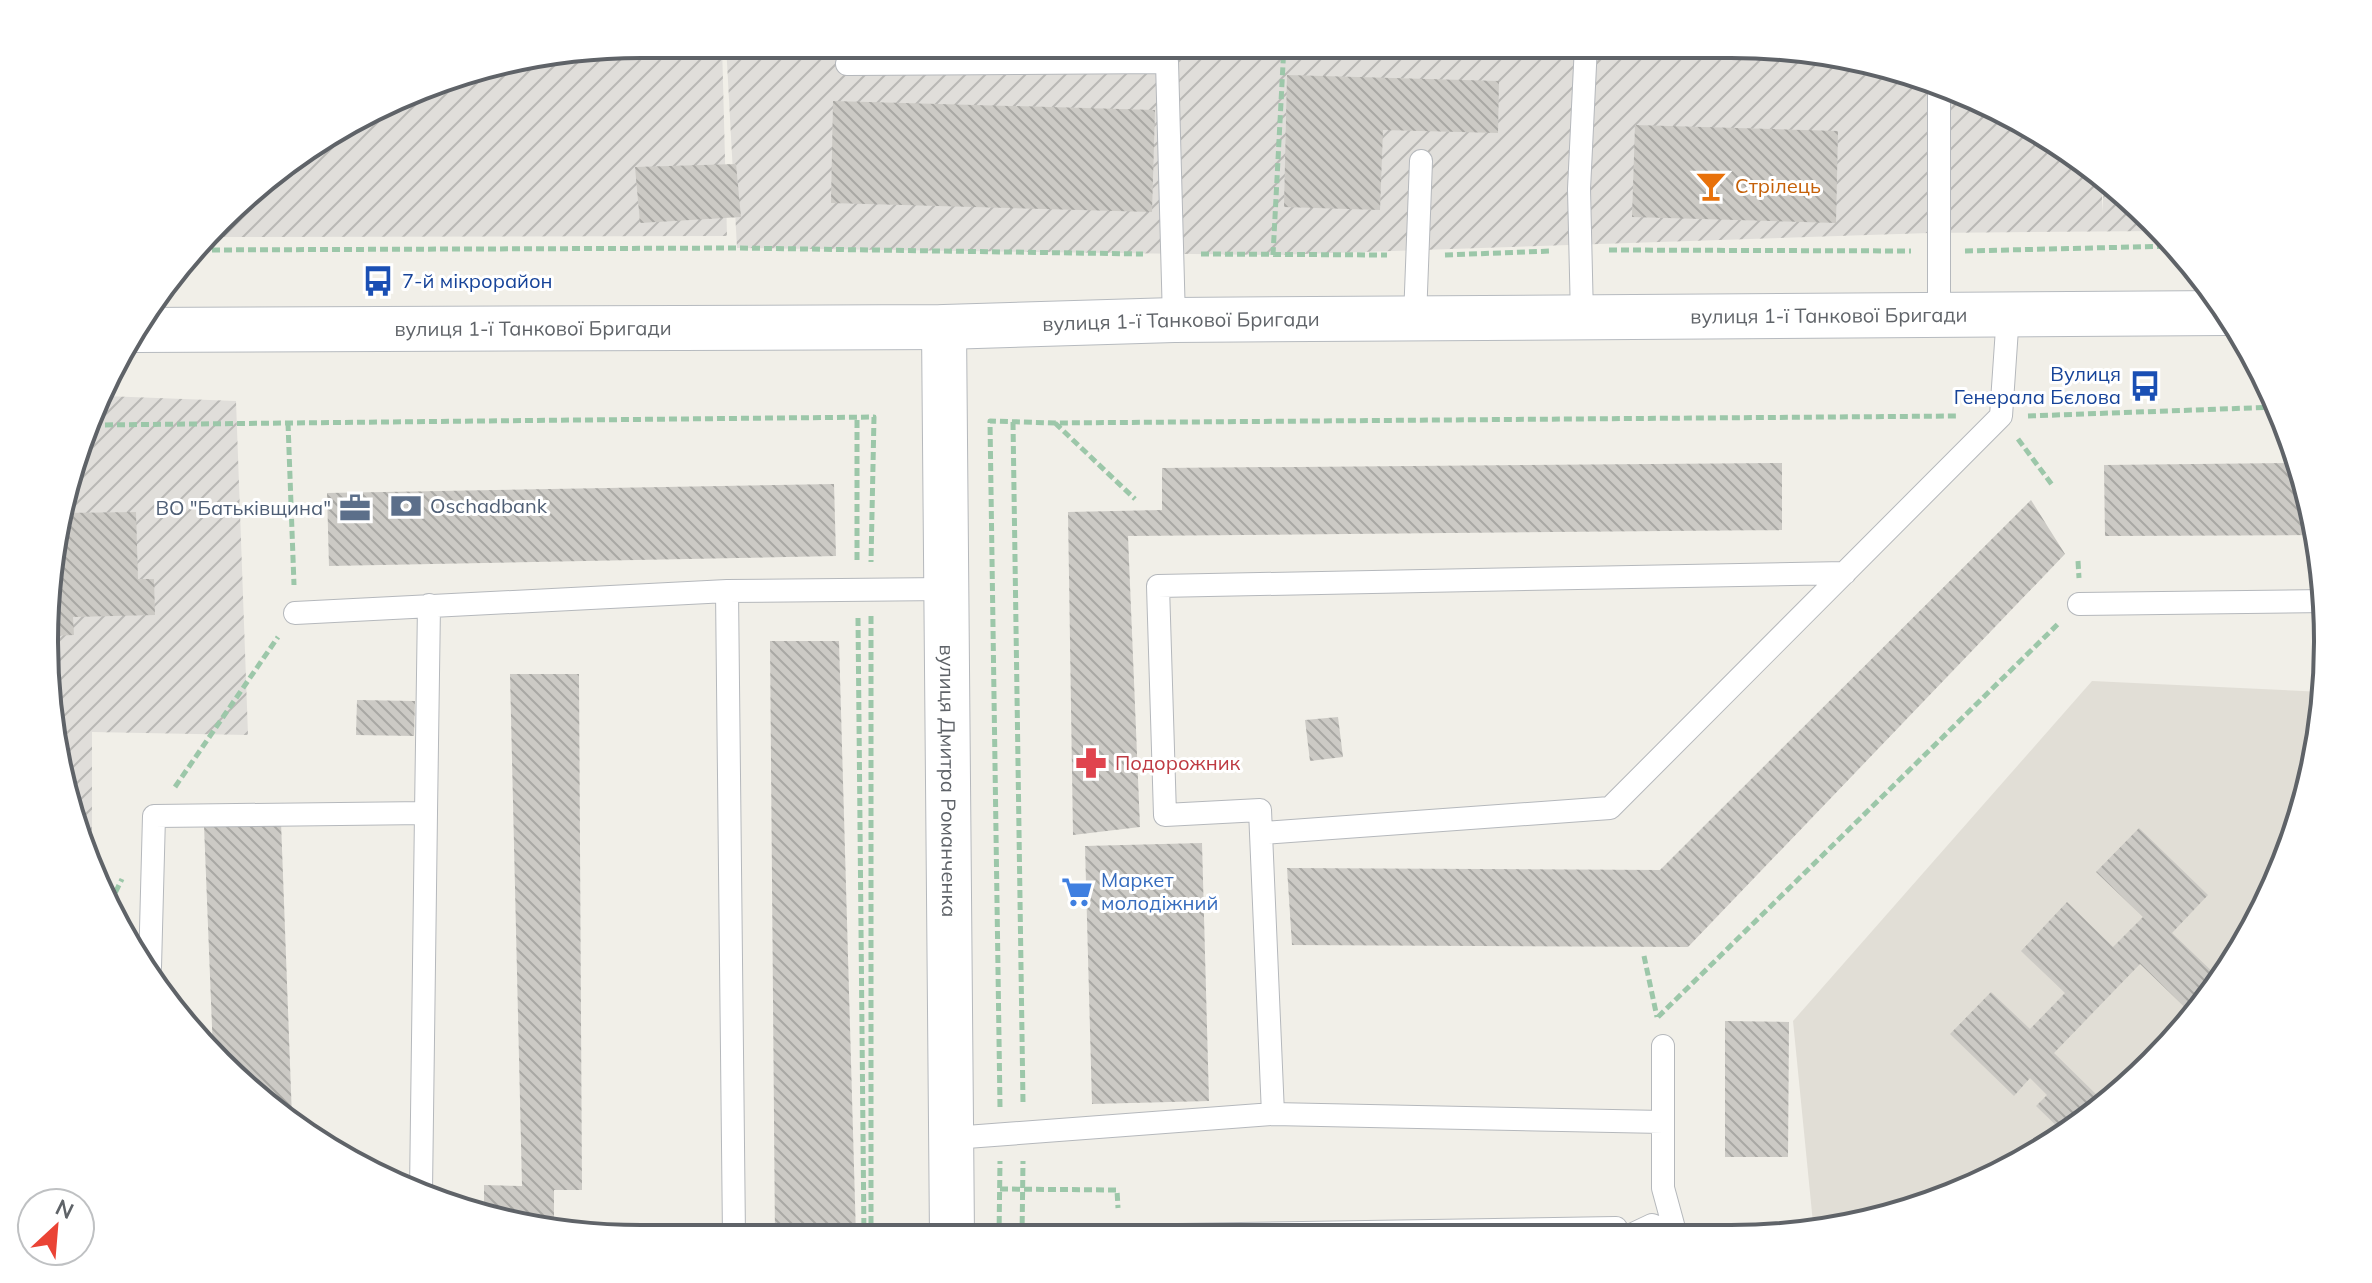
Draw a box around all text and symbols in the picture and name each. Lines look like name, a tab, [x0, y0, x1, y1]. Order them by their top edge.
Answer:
bar icon: Стрілець	[1694, 169, 1728, 203]
place label: Стрілець	[1735, 173, 1821, 198]
bus stop icon: 7-й мікрорайон	[361, 264, 395, 298]
place label: 7-й мікрорайон	[402, 268, 553, 293]
street label: вулиця 1-ї Танкової Бригади	[1690, 302, 1968, 329]
street label: вулиця 1-ї Танкової Бригади	[1042, 306, 1320, 336]
street label: вулиця 1-ї Танкової Бригади	[394, 315, 672, 341]
place label: Вулиця Генерала Бєлова	[1954, 361, 2121, 409]
bus stop icon: Вулиця Генерала Бєлова	[2128, 369, 2162, 403]
bank icon: Oschadbank	[389, 489, 423, 523]
office icon: ВО "Батьківщина"	[338, 491, 372, 525]
place label: Oschadbank	[430, 493, 548, 518]
place label: ВО "Батьківщина"	[155, 495, 331, 520]
street label: вулиця Дмитра Романченка	[935, 644, 962, 918]
pharmacy icon: Подорожник	[1074, 746, 1108, 780]
place label: Подорожник	[1115, 750, 1241, 775]
place label: Маркет молодіжний	[1101, 867, 1218, 915]
supermarket icon: Маркет молодіжний	[1060, 875, 1094, 909]
north arrow	[16, 1187, 96, 1267]
text: N	[51, 1193, 78, 1225]

